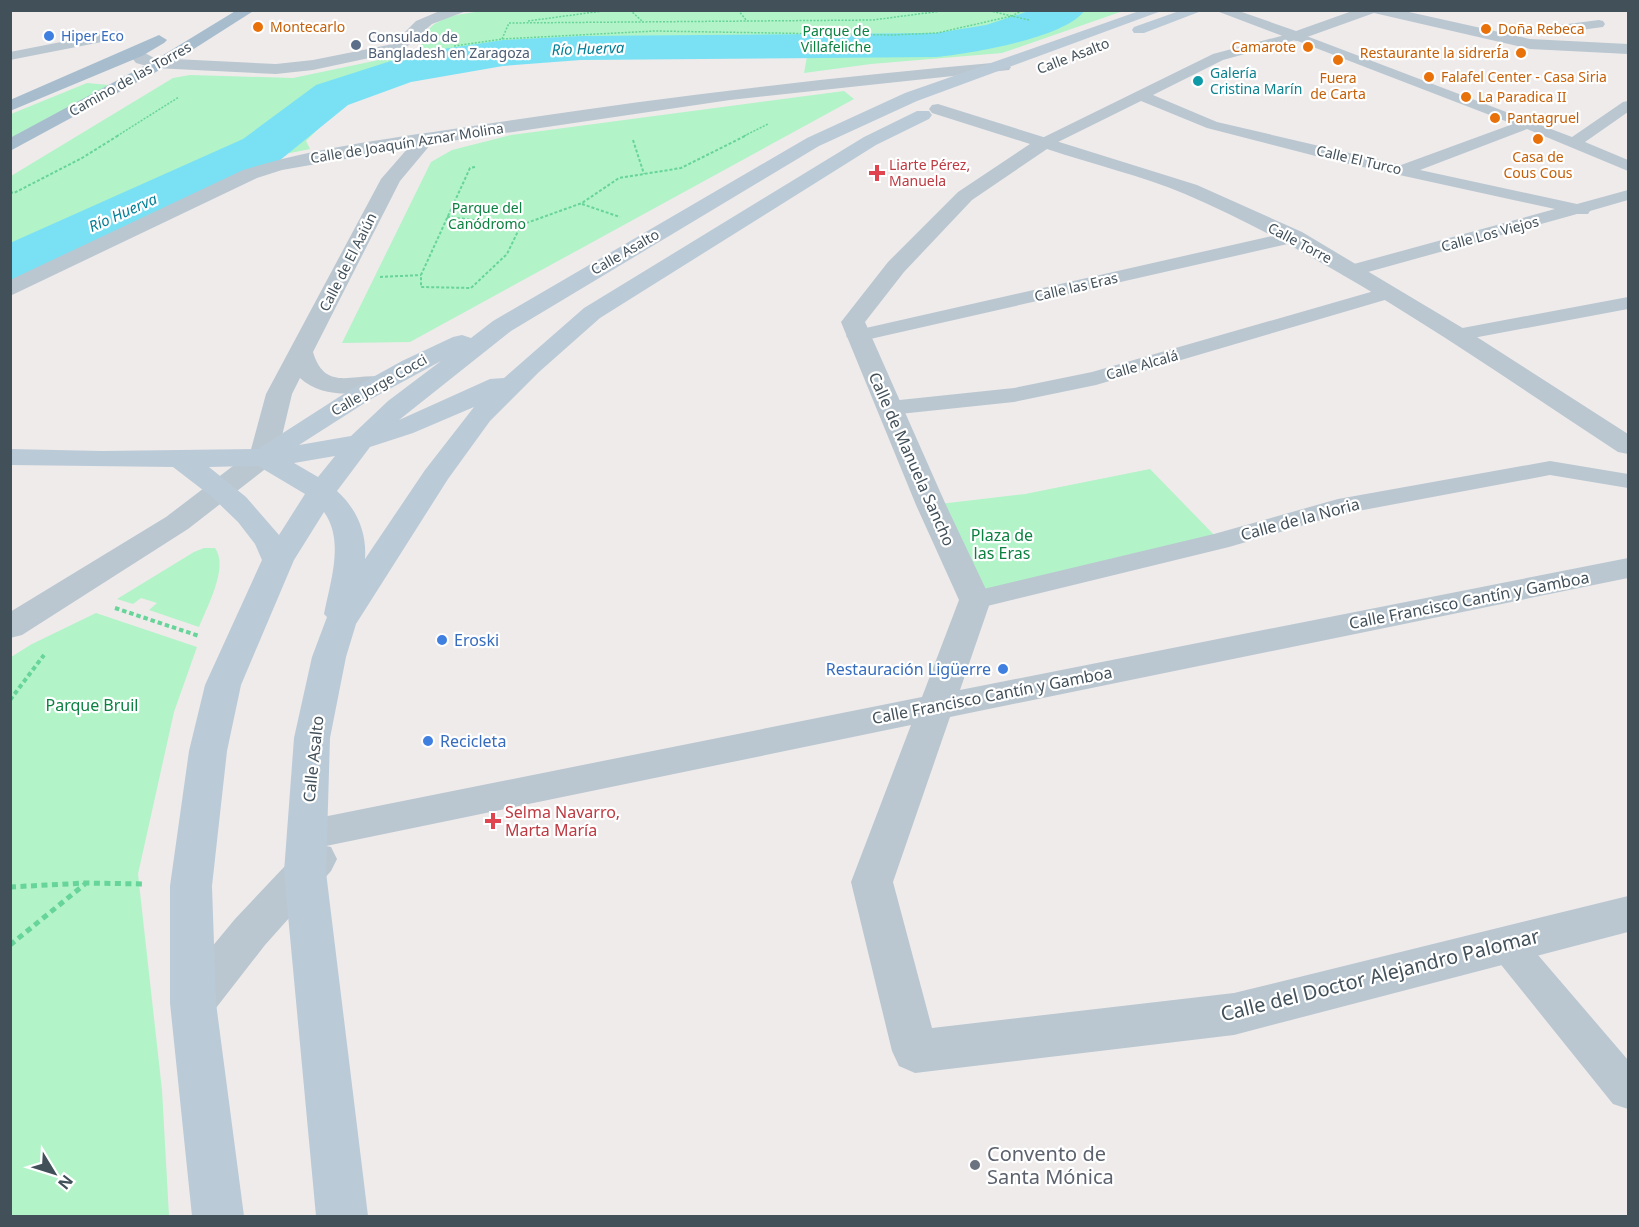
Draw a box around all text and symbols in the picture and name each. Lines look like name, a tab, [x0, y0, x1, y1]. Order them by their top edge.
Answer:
place label: Montecarlo	[270, 17, 345, 36]
place label: Doña Rebeca	[1498, 19, 1585, 38]
marker: Montecarlo	[251, 20, 265, 34]
park label: Parque de Villafeliche	[801, 21, 871, 56]
marker: Doña Rebeca	[1479, 22, 1493, 36]
place label: Hiper Eco	[61, 26, 124, 45]
place label: Consulado de Bangladesh en Zaragoza	[368, 27, 530, 62]
marker: Hiper Eco	[42, 29, 56, 43]
street label: Calle Asalto	[1034, 33, 1112, 78]
street label: Camino de las Torres	[65, 37, 195, 120]
water label: Río Huerva	[551, 37, 625, 59]
place label: Camarote	[1231, 37, 1296, 56]
marker: Consulado de Bangladesh en Zaragoza	[349, 38, 363, 52]
marker: Camarote	[1301, 40, 1315, 54]
place label: Restaurante la sidrerÍa	[1360, 43, 1509, 62]
marker: Restaurante la sidrerÍa	[1514, 46, 1528, 60]
marker: Fuera de Carta	[1331, 53, 1345, 67]
place label: Galería Cristina Marín	[1210, 63, 1302, 98]
place label: Falafel Center - Casa Siria	[1441, 67, 1607, 86]
place label: Fuera de Carta	[1310, 68, 1366, 103]
marker: Falafel Center - Casa Siria	[1422, 70, 1436, 84]
marker: Galería Cristina Marín	[1191, 74, 1205, 88]
place label: La Paradica II	[1478, 87, 1567, 106]
marker: La Paradica II	[1459, 90, 1473, 104]
place label: Pantagruel	[1507, 108, 1579, 127]
marker: Pantagruel	[1488, 111, 1502, 125]
street label: Calle de Joaquín Aznar Molina	[309, 118, 505, 167]
marker: Casa de Cous Cous	[1531, 132, 1545, 146]
street label: Calle El Turco	[1315, 140, 1404, 179]
place label: Casa de Cous Cous	[1504, 147, 1573, 182]
place label: Liarte Pérez, Manuela	[889, 155, 970, 190]
marker: Liarte Pérez, Manuela	[870, 166, 884, 180]
water label: Río Huerva	[85, 188, 160, 236]
park label: Parque del Canódromo	[448, 198, 526, 233]
street label: Calle de El Aaiún	[314, 209, 381, 314]
street label: Calle Los Viejos	[1439, 211, 1541, 256]
street label: Calle Torre	[1265, 218, 1336, 267]
street label: Calle Asalto	[587, 224, 662, 279]
street label: Calle las Eras	[1032, 268, 1120, 305]
street label: Calle Alcalá	[1104, 345, 1180, 384]
street label: Calle Jorge Cocci	[327, 349, 430, 420]
street label: Calle de Manuela Sancho	[864, 369, 960, 549]
street label: Calle de la Noria	[1238, 493, 1362, 545]
park label: Plaza de las Eras	[971, 524, 1033, 564]
street label: Calle Francisco Cantín y Gamboa	[1347, 566, 1591, 634]
place label: Eroski	[454, 629, 499, 651]
marker: Eroski	[435, 633, 449, 647]
place label: Restauración Ligüerre	[826, 658, 991, 680]
street label: Calle Francisco Cantín y Gamboa	[870, 661, 1114, 729]
marker: Restauración Ligüerre	[996, 662, 1010, 676]
park label: Parque Bruil	[45, 694, 139, 716]
street label: Calle Asalto	[298, 715, 328, 803]
place label: Recicleta	[440, 730, 506, 752]
marker: Recicleta	[421, 734, 435, 748]
place label: Selma Navarro, Marta María	[505, 801, 620, 841]
marker: Selma Navarro, Marta María	[486, 814, 500, 828]
street label: Calle del Doctor Alejandro Palomar	[1218, 922, 1542, 1027]
place label: Convento de Santa Mónica	[987, 1140, 1114, 1190]
north arrow	[24, 1143, 84, 1203]
marker: Convento de Santa Mónica	[968, 1158, 982, 1172]
text: N	[53, 1170, 78, 1194]

